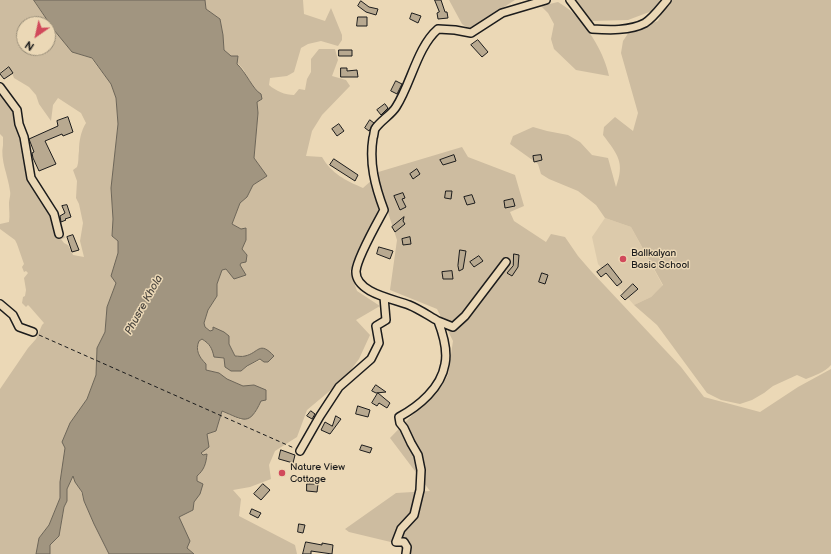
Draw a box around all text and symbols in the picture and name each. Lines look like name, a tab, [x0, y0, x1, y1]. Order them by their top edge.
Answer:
north arrow	[16, 16, 56, 56]
text: N	[23, 38, 37, 53]
place label: Ballkalyan Basic School	[631, 247, 689, 270]
marker: Ballkalyan Basic School	[618, 254, 628, 264]
water label: Phusre Khola	[122, 273, 166, 337]
place label: Nature View Cottage	[290, 461, 345, 484]
marker: Nature View Cottage	[277, 468, 287, 478]

